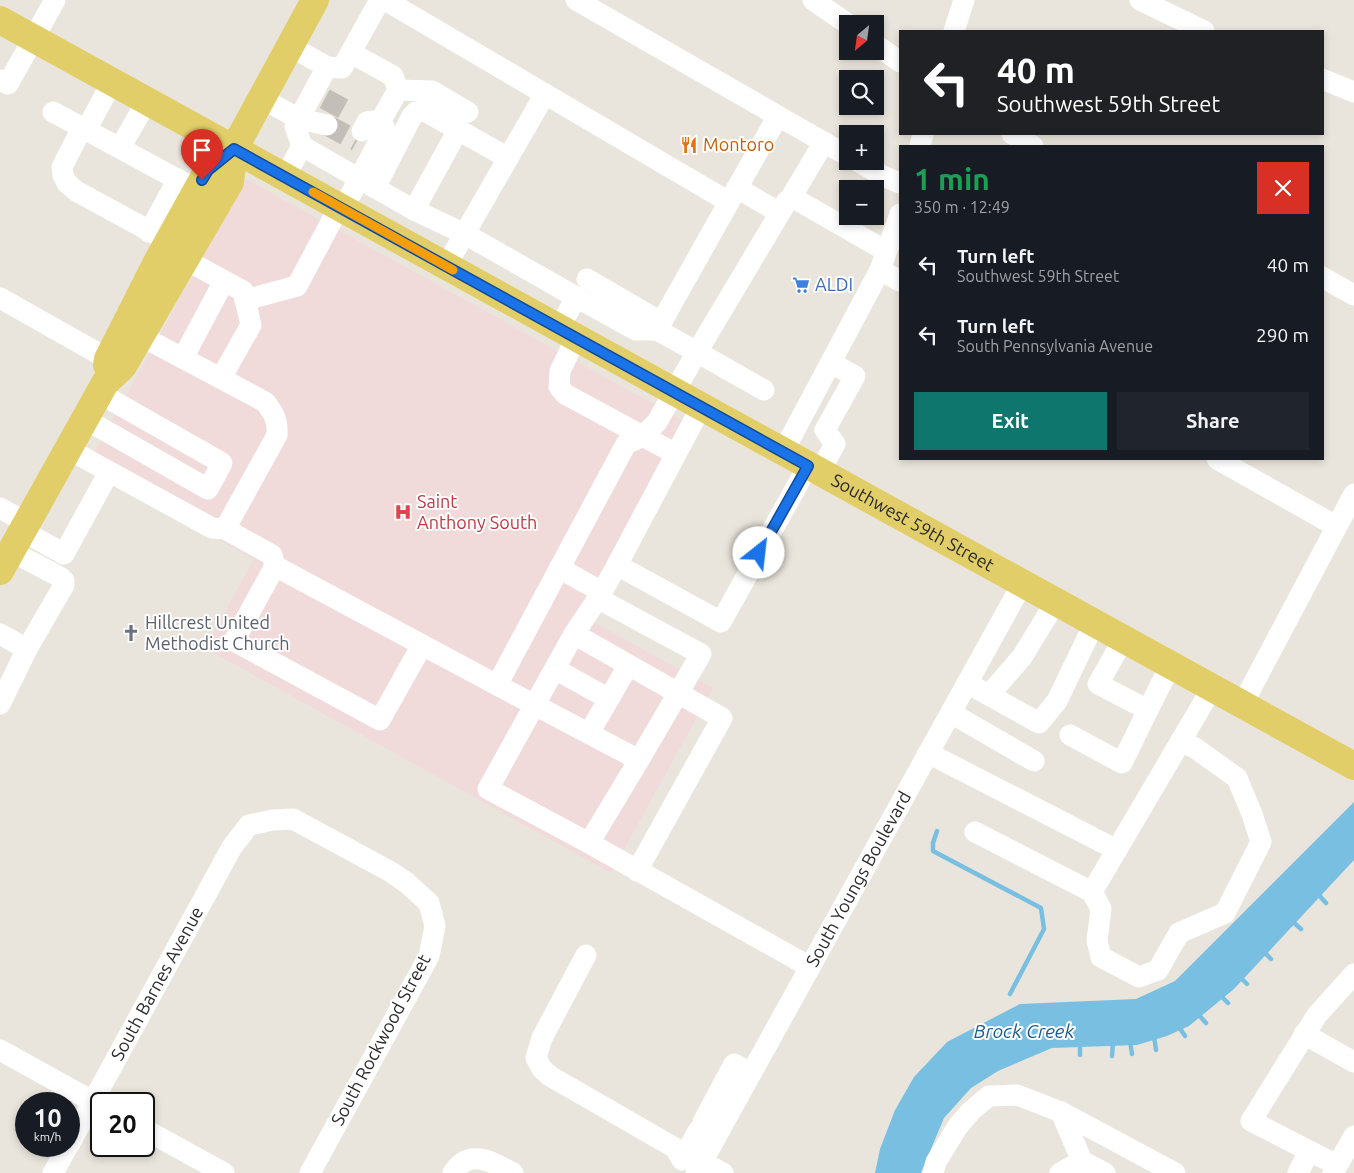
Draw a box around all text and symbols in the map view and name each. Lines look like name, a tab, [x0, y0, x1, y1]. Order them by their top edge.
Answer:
north arrow	[839, 15, 884, 60]
map controls	[839, 15, 884, 225]
icon: left	[914, 50, 979, 115]
text: 40 m	[997, 50, 1075, 90]
button: search	[839, 70, 884, 115]
text: Southwest 59th Street	[997, 91, 1220, 116]
button: +	[839, 125, 884, 170]
pin	[181, 129, 223, 180]
place label: Montoro	[703, 134, 774, 154]
restaurant icon: Montoro	[679, 135, 699, 155]
icon: arrive	[188, 136, 216, 164]
text: 1 min	[914, 162, 990, 196]
button: close	[1257, 162, 1309, 214]
button: −	[839, 180, 884, 225]
text: 350 m · 12:49	[914, 198, 1010, 216]
text: Turn left	[957, 245, 1035, 267]
icon: left	[914, 251, 942, 279]
text: 40 m	[1267, 254, 1309, 276]
text: Southwest 59th Street	[957, 267, 1119, 285]
place label: ALDI	[815, 274, 853, 294]
supermarket icon: ALDI	[791, 275, 811, 295]
text: Turn left	[957, 315, 1035, 337]
icon: left	[914, 321, 942, 349]
text: 290 m	[1256, 324, 1309, 346]
text: South Pennsylvania Avenue	[957, 337, 1153, 355]
button: Exit	[914, 392, 1107, 450]
button: Share	[1117, 392, 1309, 450]
street label: Southwest 59th Street	[828, 469, 998, 575]
place label: Saint Anthony South	[417, 491, 537, 532]
hospital icon: Saint Anthony South	[393, 502, 413, 522]
position arrow	[732, 526, 784, 578]
place label: Hillcrest United Methodist Church	[145, 612, 289, 653]
church icon: Hillcrest United Methodist Church	[121, 623, 141, 643]
street label: South Youngs Boulevard	[801, 787, 914, 970]
street label: South Barnes Avenue	[106, 903, 206, 1063]
street label: South Rockwood Street	[326, 951, 434, 1128]
water label: Brock Creek	[974, 1020, 1074, 1042]
speed limit sign: 20	[90, 1092, 155, 1157]
text: 10	[33, 1104, 62, 1132]
text: km/h	[34, 1130, 61, 1143]

